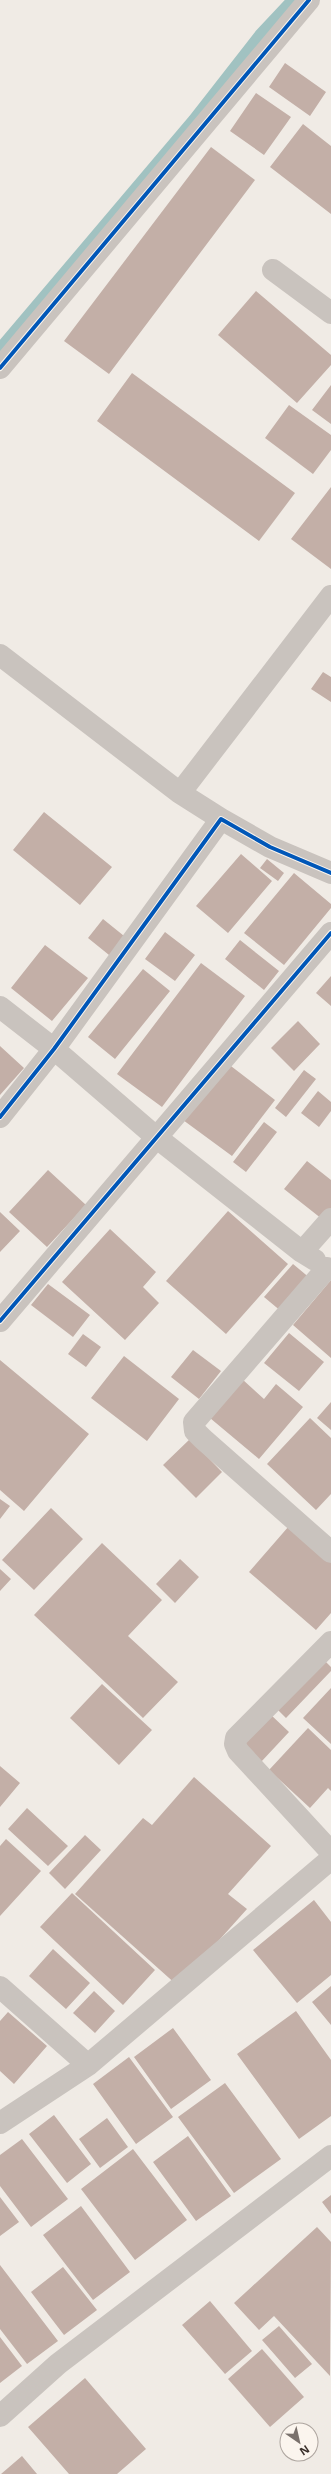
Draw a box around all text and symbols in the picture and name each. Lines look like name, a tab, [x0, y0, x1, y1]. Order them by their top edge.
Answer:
north arrow	[279, 2422, 319, 2462]
text: N	[297, 2442, 313, 2459]

